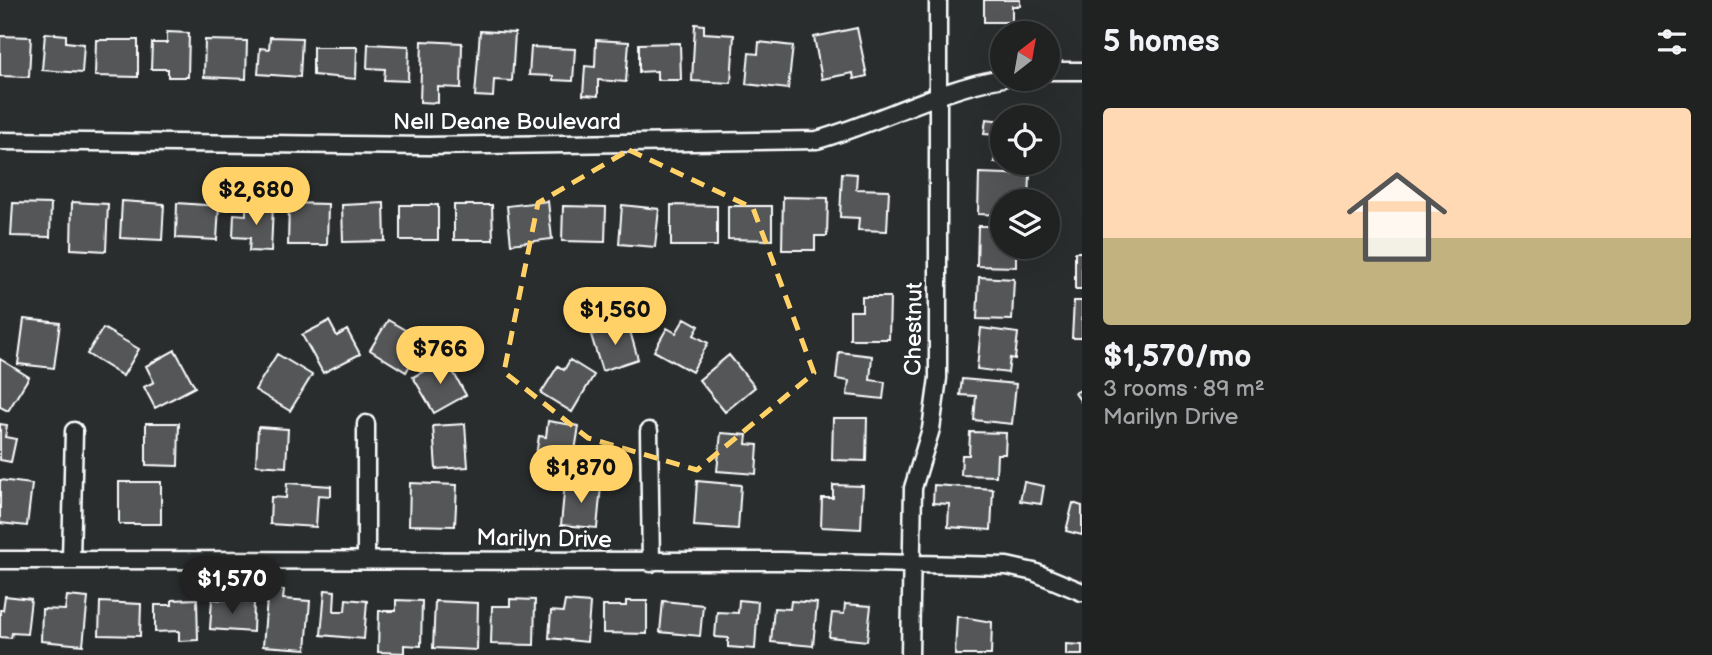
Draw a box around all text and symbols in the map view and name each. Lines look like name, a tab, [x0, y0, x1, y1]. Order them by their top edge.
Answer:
north arrow	[990, 21, 1060, 91]
map controls	[990, 21, 1060, 259]
icon: filters	[1653, 23, 1691, 61]
text: 5 homes	[1103, 24, 1220, 60]
button: locate	[990, 105, 1060, 175]
street label: Nell Deane Boulevard	[393, 108, 621, 136]
icon: home	[1334, 154, 1460, 280]
pin: $2,680	[199, 168, 313, 227]
text: $2,680	[218, 176, 294, 204]
button: layers	[990, 189, 1060, 259]
street label: Chestnut	[899, 282, 929, 376]
pin: $1,560	[558, 288, 672, 347]
text: $1,560	[579, 296, 651, 324]
pin: $766	[399, 326, 481, 386]
text: $766	[412, 335, 468, 363]
text: $1,570/mo	[1103, 339, 1251, 375]
text: 3 rooms · 89 m²	[1103, 375, 1265, 403]
text: Marilyn Drive	[1103, 403, 1238, 431]
pin: $1,870	[524, 446, 638, 505]
text: $1,870	[546, 454, 616, 482]
street label: Marilyn Drive	[476, 524, 612, 554]
pin: $1,570	[175, 556, 289, 616]
text: $1,570	[197, 565, 267, 593]

